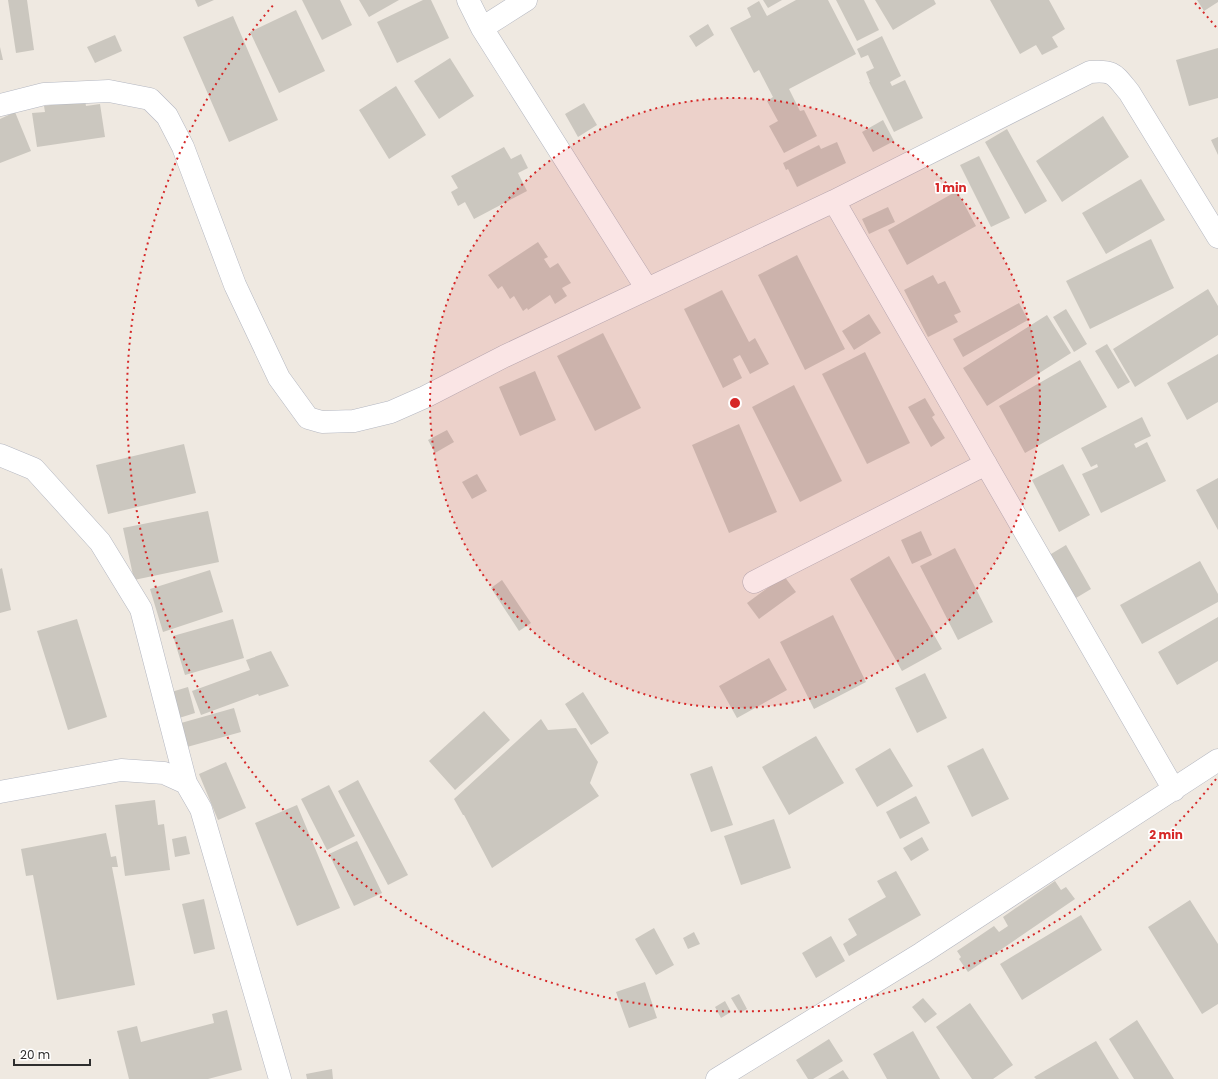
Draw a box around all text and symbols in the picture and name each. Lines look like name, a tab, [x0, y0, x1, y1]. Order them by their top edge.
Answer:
text: 1 min	[935, 179, 967, 196]
centre of rings	[728, 396, 742, 410]
text: 2 min	[1149, 826, 1183, 843]
scale bar	[14, 1041, 90, 1067]
text: 20 m	[20, 1046, 50, 1063]

